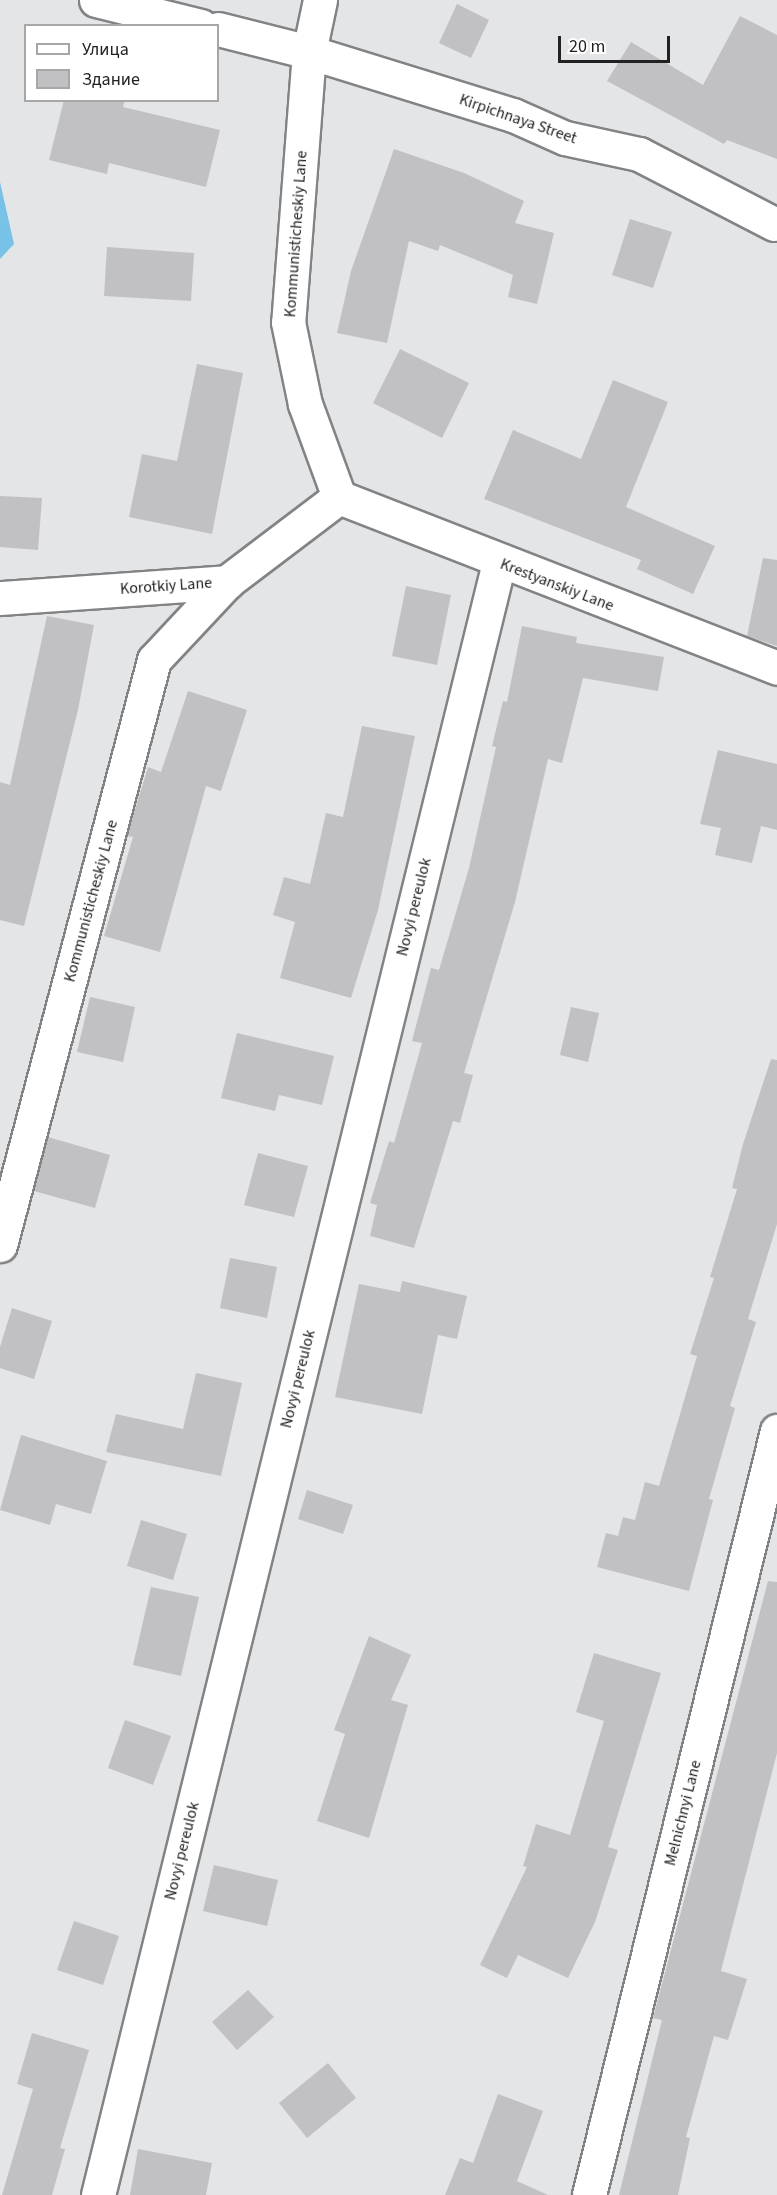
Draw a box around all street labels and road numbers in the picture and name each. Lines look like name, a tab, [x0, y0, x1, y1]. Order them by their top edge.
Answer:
street label: Kirpichnaya Street	[457, 90, 579, 148]
street label: Kommunisticheskiy Lane	[281, 150, 311, 318]
street label: Krestyanskiy Lane	[497, 555, 617, 615]
street label: Korotkiy Lane	[119, 573, 213, 599]
street label: Kommunisticheskiy Lane	[60, 818, 122, 984]
street label: Novyi pereulok	[393, 856, 435, 958]
street label: Novyi pereulok	[277, 1328, 319, 1430]
street label: Melnichnyi Lane	[661, 1758, 705, 1868]
street label: Novyi pereulok	[161, 1800, 203, 1902]

